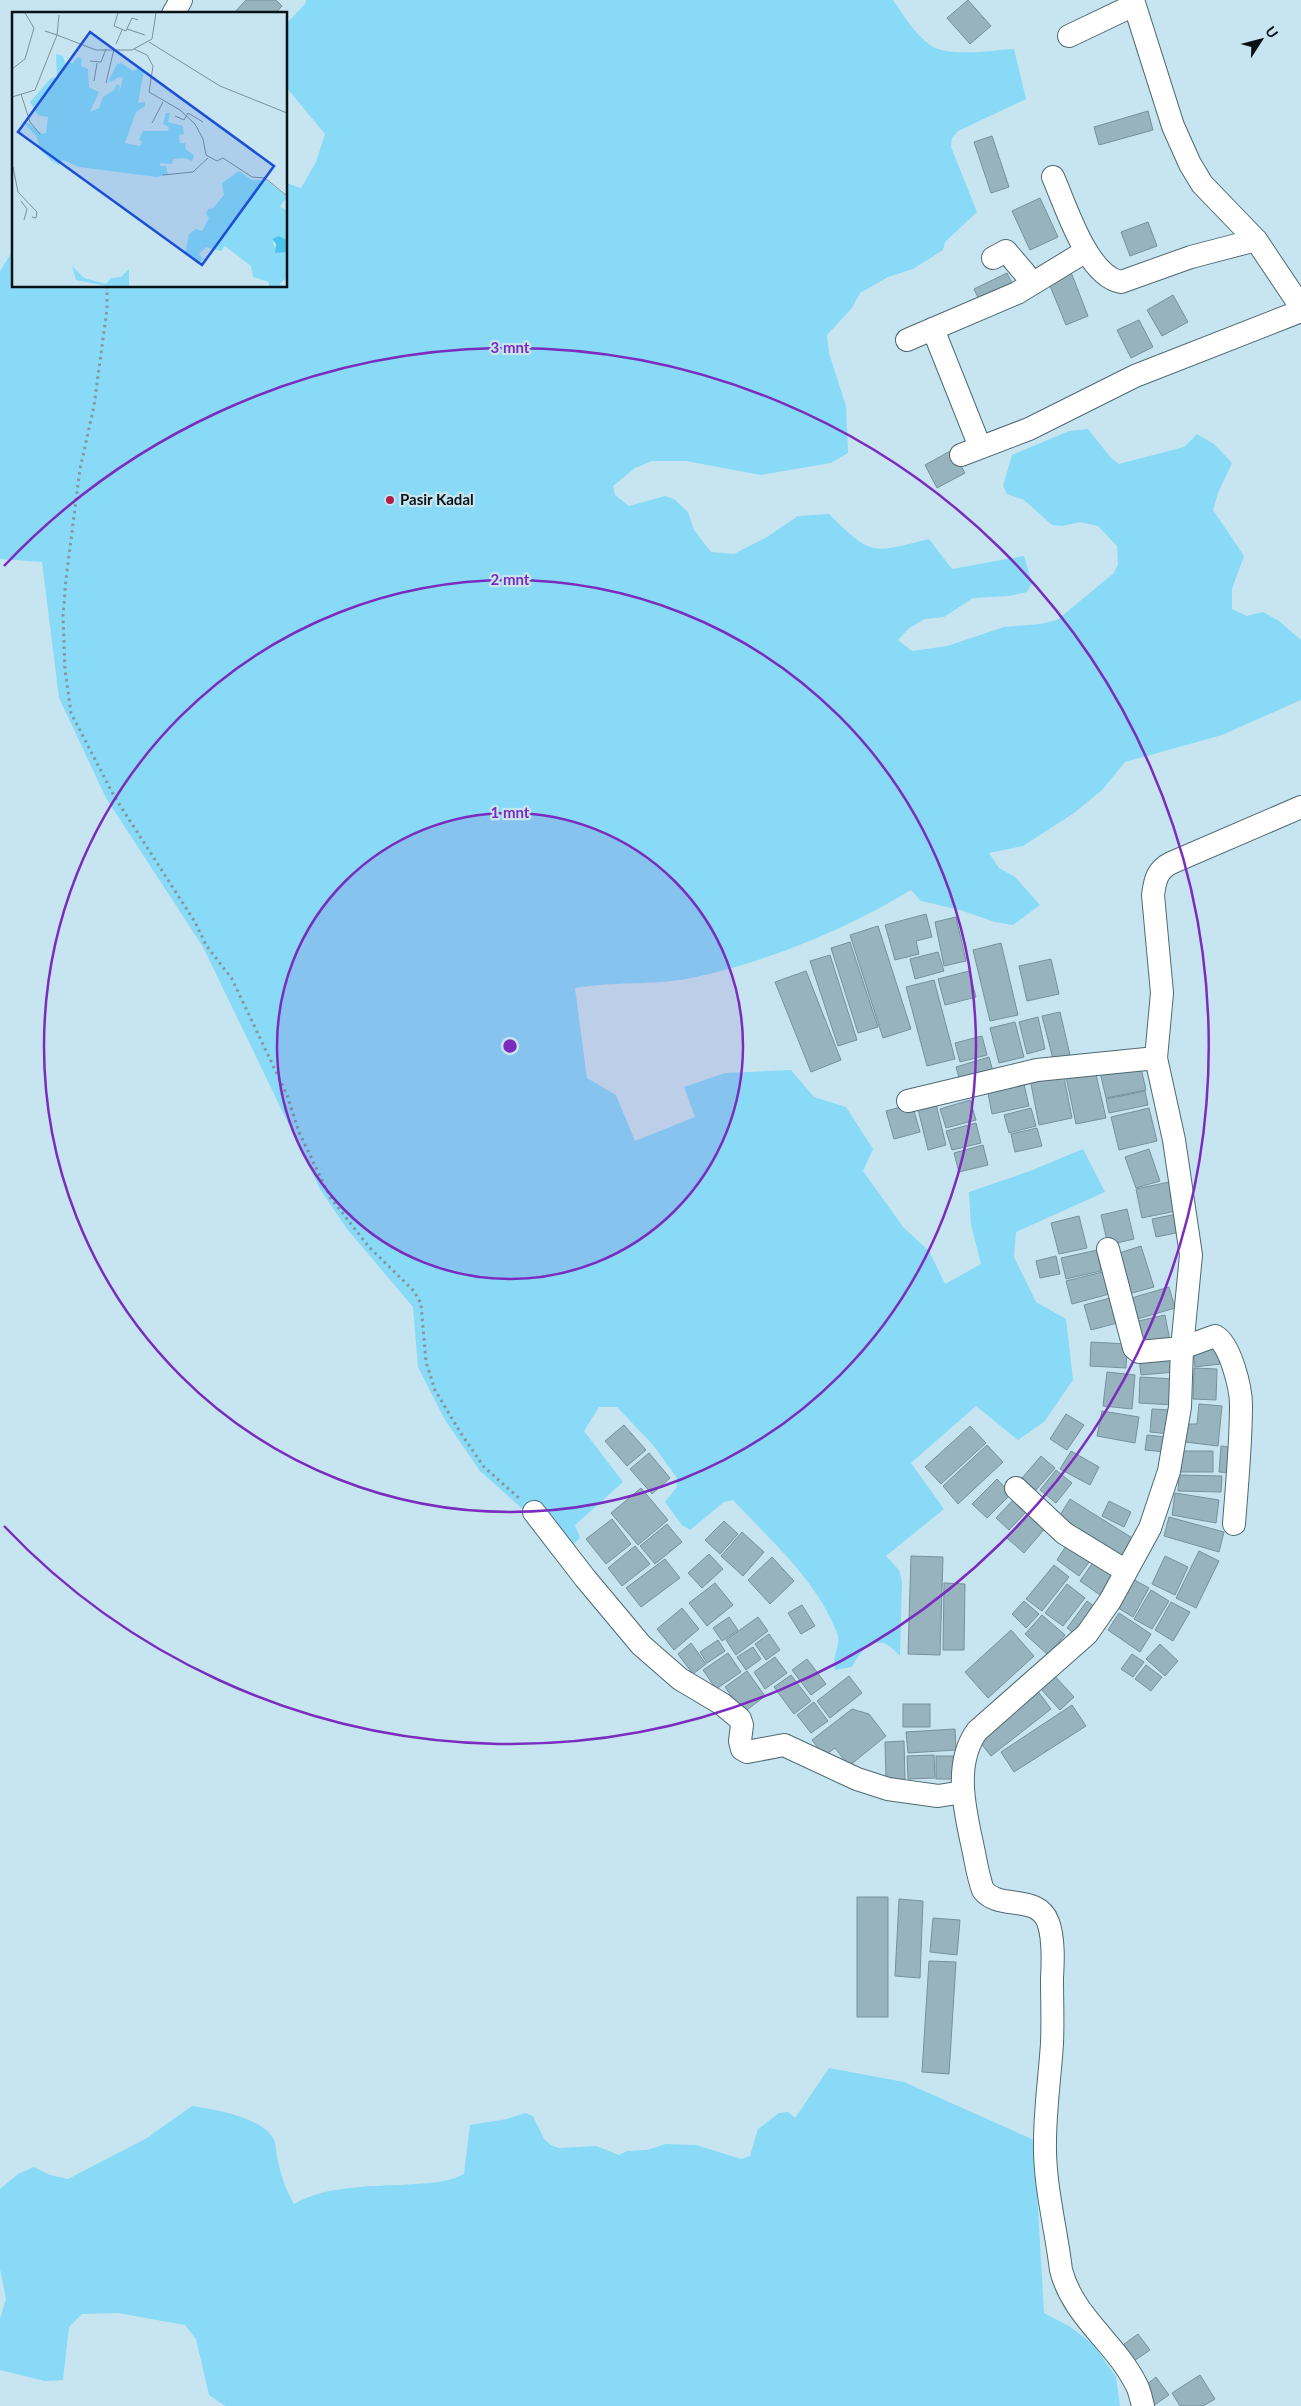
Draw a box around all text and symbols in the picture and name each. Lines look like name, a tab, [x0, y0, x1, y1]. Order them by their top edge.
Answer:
inset map	[12, 12, 288, 288]
north arrow	[1236, 15, 1286, 65]
text: U	[1262, 23, 1282, 41]
text: 3 mnt	[491, 338, 530, 356]
place label: Pasir Kadal	[400, 490, 474, 508]
marker: Pasir Kadal	[384, 494, 396, 506]
text: 2 mnt	[491, 570, 530, 588]
text: 1 mnt	[491, 803, 530, 821]
centre of rings	[501, 1037, 519, 1055]

